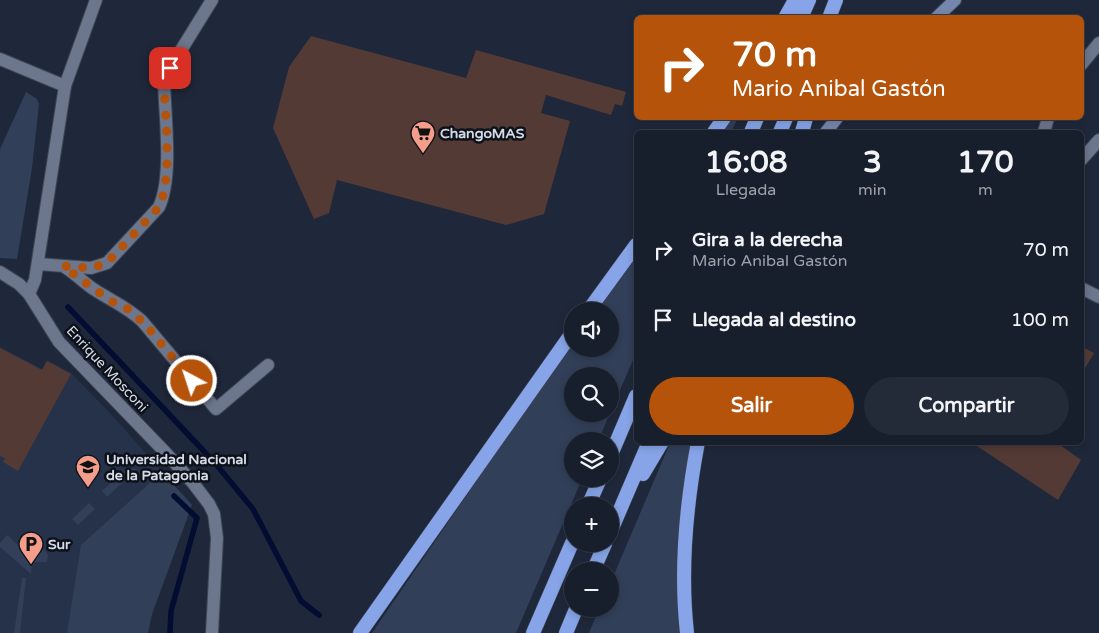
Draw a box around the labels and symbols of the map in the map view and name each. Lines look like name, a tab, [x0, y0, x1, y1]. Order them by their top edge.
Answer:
pin	[149, 47, 191, 89]
supermarket icon: ChangoMAS	[410, 120, 436, 154]
place label: ChangoMAS	[440, 125, 525, 142]
street label: Enrique Mosconi	[63, 322, 151, 416]
position arrow	[165, 354, 217, 406]
place label: Universidad Nacional de la Patagonia	[106, 451, 247, 484]
school or university icon: Universidad Nacional de la Patagonia	[75, 454, 101, 488]
parking icon: Sur	[18, 531, 44, 565]
place label: Sur	[48, 536, 71, 553]

